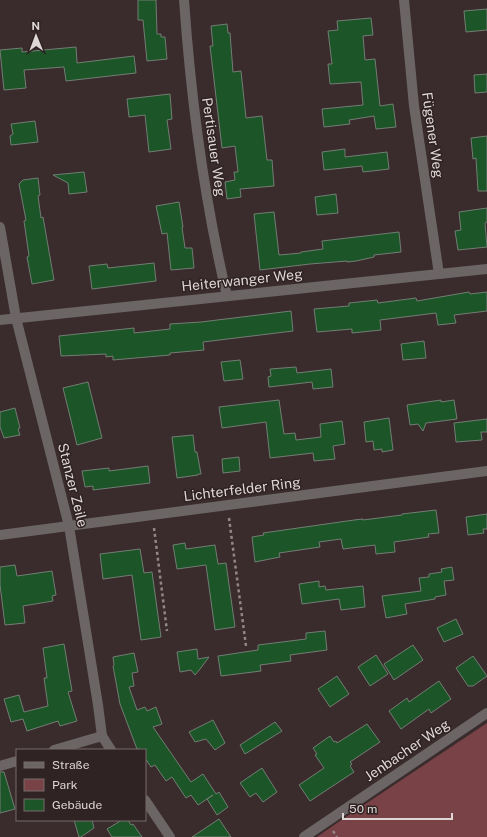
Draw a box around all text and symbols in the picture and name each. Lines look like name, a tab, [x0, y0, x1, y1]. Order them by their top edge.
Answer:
north arrow	[16, 16, 56, 56]
text: N	[31, 20, 40, 32]
street label: Fügener Weg	[419, 91, 447, 179]
street label: Pertisauer Weg	[199, 97, 229, 198]
street label: Heiterwanger Weg	[181, 266, 304, 294]
street label: Stanzer Zeile	[55, 441, 91, 529]
street label: Lichterfelder Ring	[183, 474, 302, 504]
street label: Jenbacher Weg	[362, 716, 453, 784]
legend	[16, 749, 146, 821]
text: Straße	[52, 758, 90, 772]
text: Park	[52, 778, 78, 792]
scale bar	[343, 795, 452, 821]
text: Gebäude	[52, 798, 102, 812]
text: 50 m	[349, 802, 377, 816]

